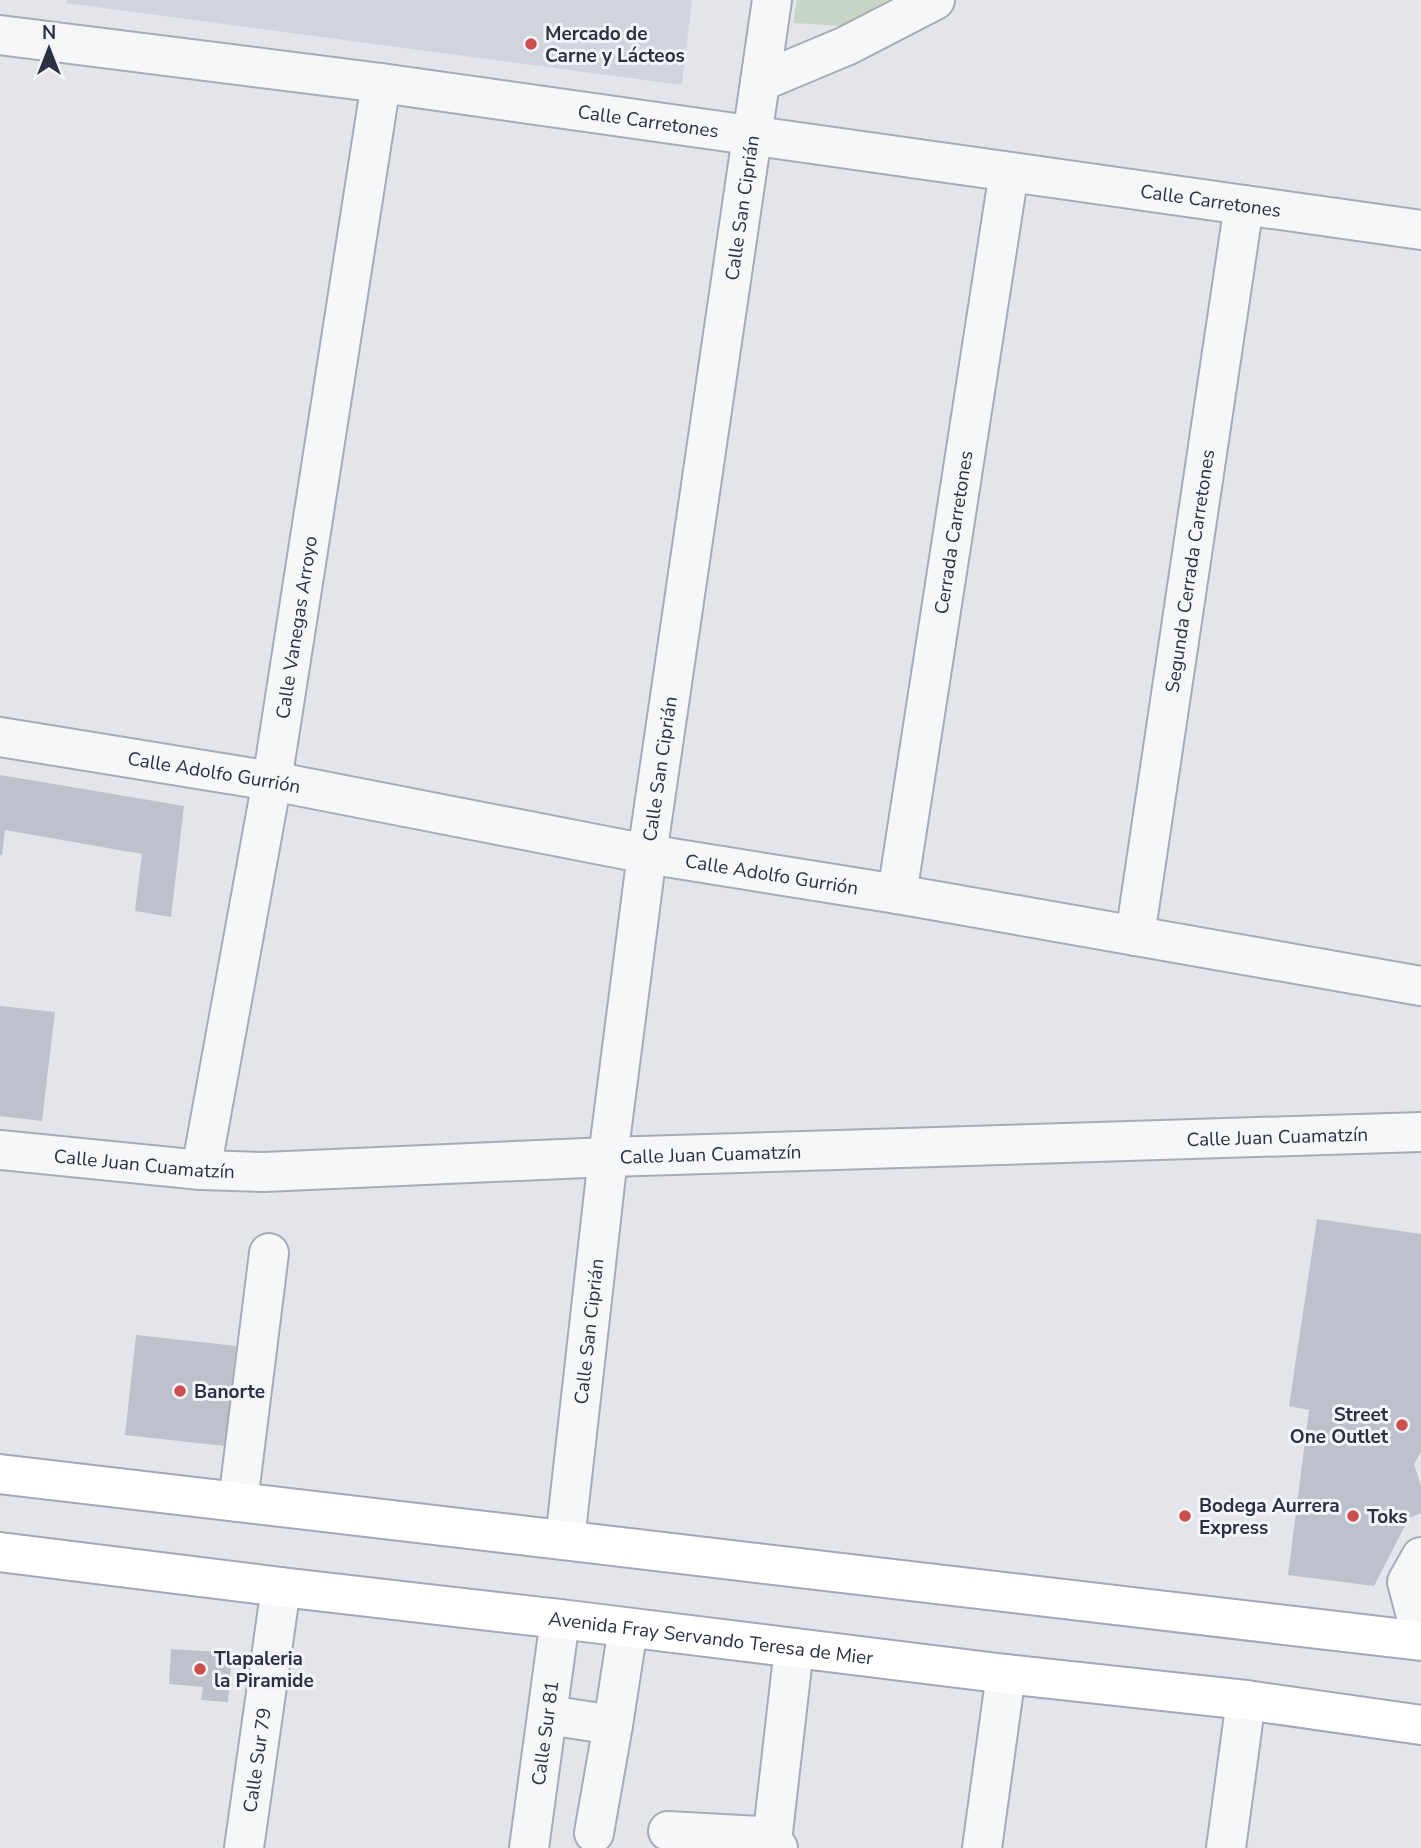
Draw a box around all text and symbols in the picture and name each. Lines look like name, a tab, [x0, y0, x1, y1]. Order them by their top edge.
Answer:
north arrow	[14, 14, 84, 84]
text: N	[42, 20, 56, 46]
place label: Mercado de Carne y Lácteos	[545, 21, 685, 69]
marker: Mercado de Carne y Lácteos	[523, 36, 539, 52]
street label: Calle Carretones	[576, 99, 720, 145]
street label: Calle San Ciprián	[719, 134, 766, 282]
street label: Calle Carretones	[1138, 178, 1283, 224]
street label: Segunda Cerrada Carretones	[1159, 448, 1221, 695]
street label: Cerrada Carretones	[929, 449, 980, 616]
street label: Calle Vanegas Arroyo	[270, 534, 324, 721]
street label: Calle San Ciprián	[637, 695, 684, 843]
street label: Calle Adolfo Gurrión	[126, 746, 303, 800]
street label: Calle Adolfo Gurrión	[683, 848, 860, 902]
street label: Calle Juan Cuamatzín	[1186, 1122, 1369, 1153]
street label: Calle Juan Cuamatzín	[619, 1139, 802, 1171]
street label: Calle Juan Cuamatzín	[53, 1143, 235, 1185]
street label: Calle San Ciprián	[568, 1257, 611, 1406]
place label: Banorte	[194, 1379, 265, 1405]
marker: Banorte	[172, 1383, 188, 1399]
place label: Street One Outlet	[1290, 1402, 1389, 1450]
marker: Street One Outlet	[1394, 1417, 1410, 1433]
place label: Bodega Aurrera Express	[1199, 1493, 1340, 1541]
place label: Toks	[1367, 1504, 1408, 1530]
marker: Bodega Aurrera Express	[1177, 1508, 1193, 1524]
marker: Toks	[1345, 1508, 1361, 1524]
street label: Avenida Fray Servando Teresa de Mier	[547, 1606, 875, 1672]
place label: Tlapaleria la Piramide	[214, 1646, 314, 1694]
marker: Tlapaleria la Piramide	[192, 1661, 208, 1677]
street label: Calle Sur 81	[526, 1679, 566, 1787]
street label: Calle Sur 79	[237, 1706, 278, 1814]

